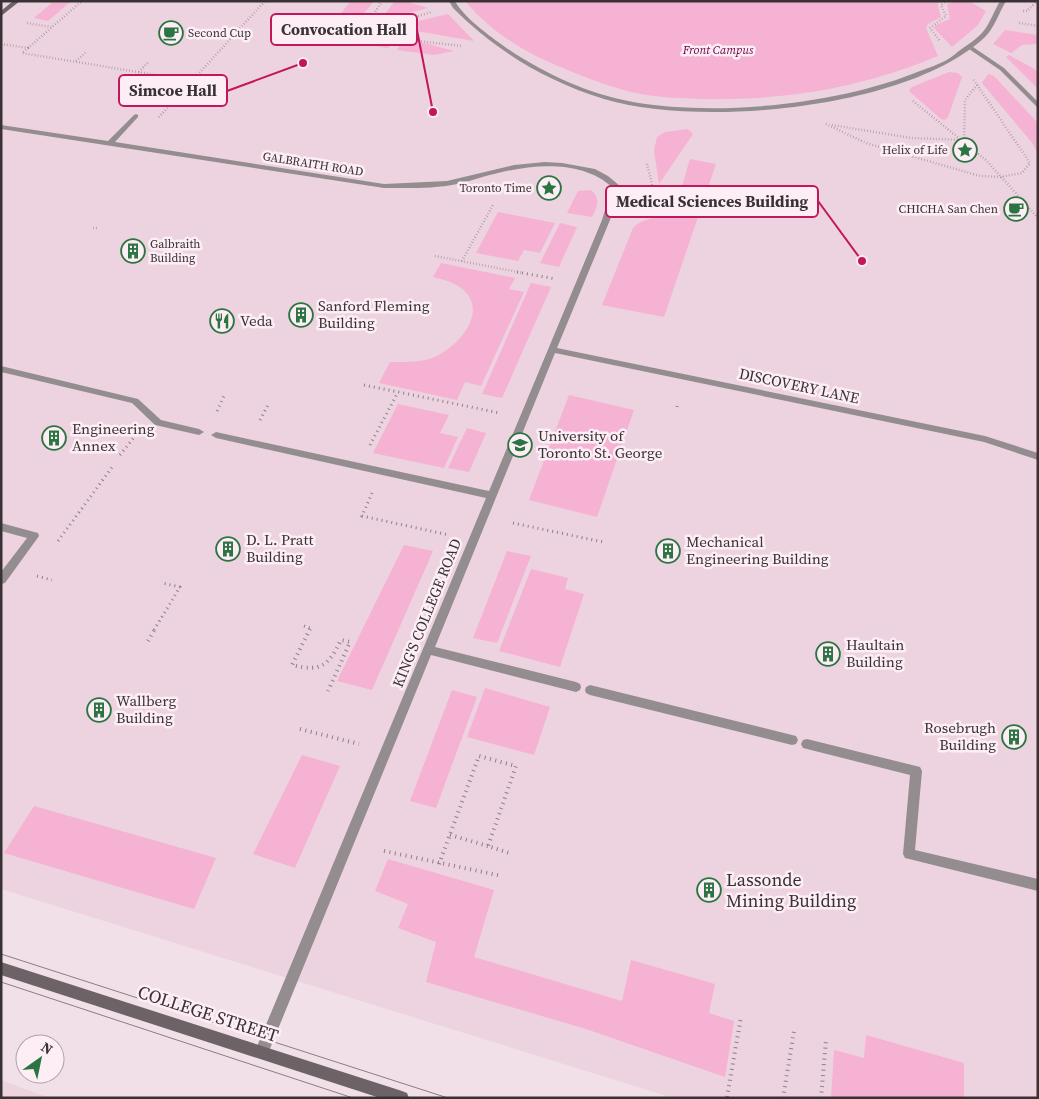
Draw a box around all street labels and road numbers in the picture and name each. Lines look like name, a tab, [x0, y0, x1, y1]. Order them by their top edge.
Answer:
street label: GALBRAITH ROAD	[261, 148, 365, 180]
street label: DISCOVERY LANE	[737, 363, 861, 408]
street label: KING'S COLLEGE ROAD	[387, 535, 466, 690]
street label: COLLEGE STREET	[135, 979, 282, 1048]

